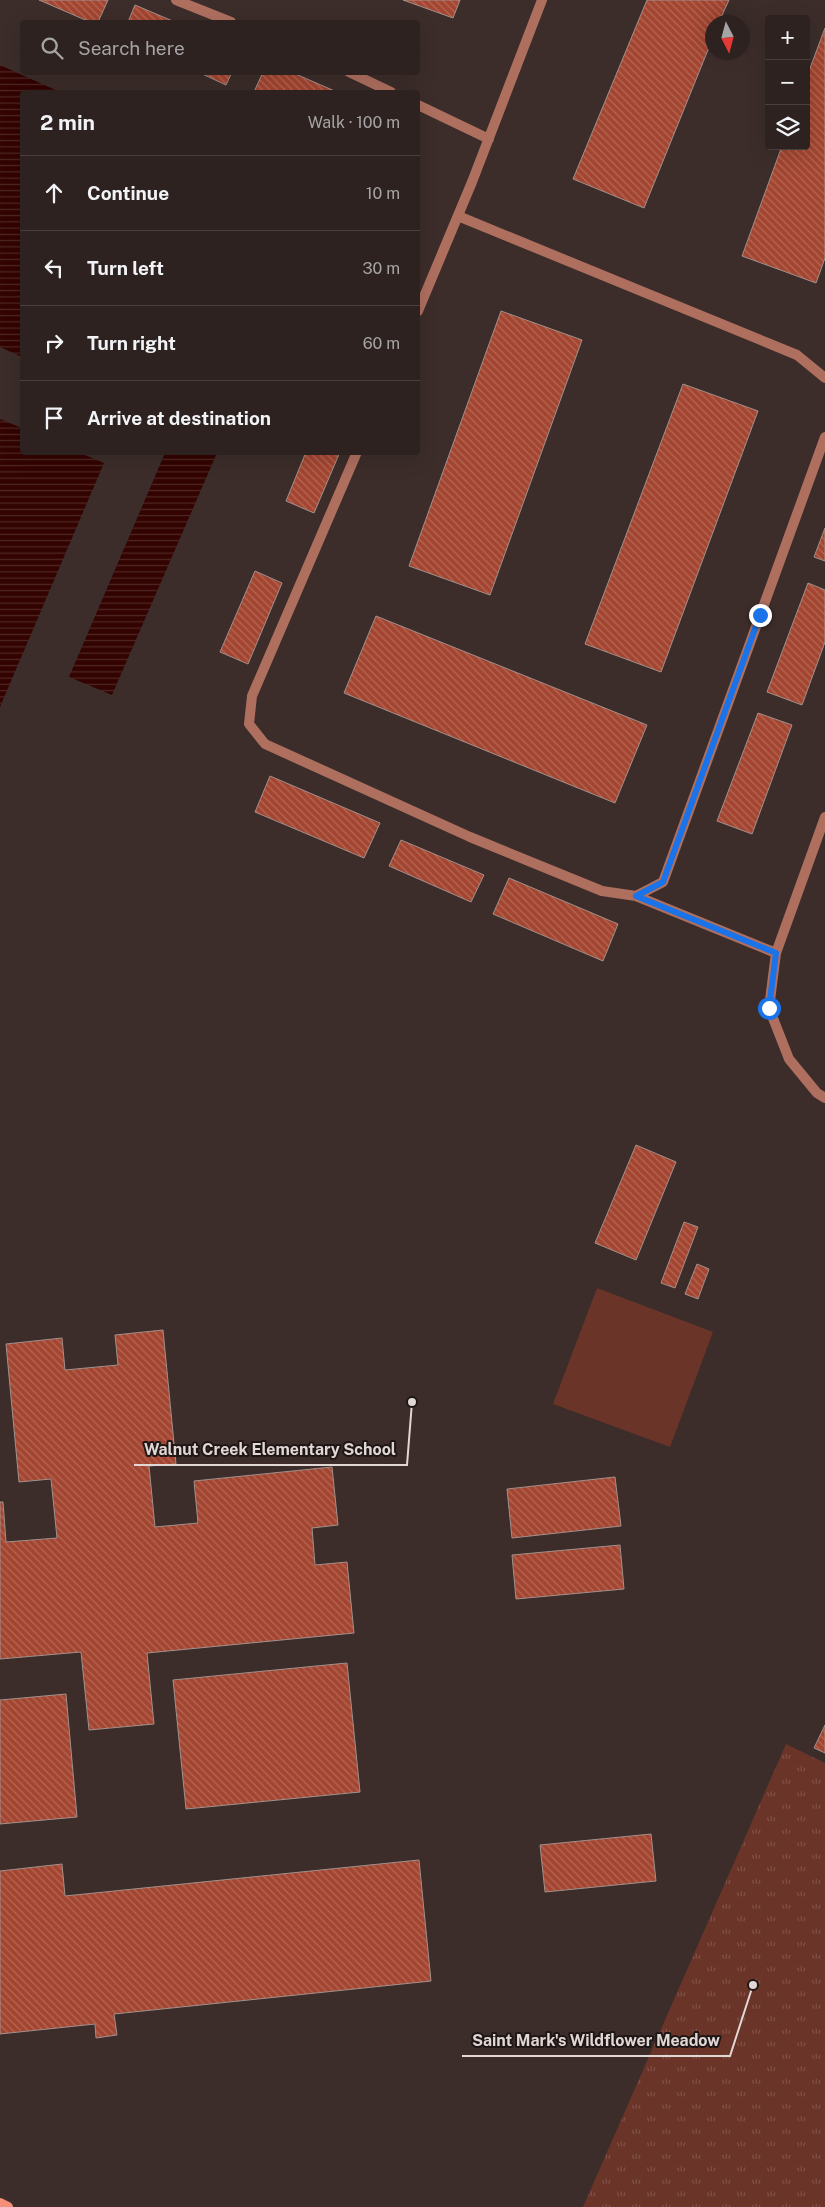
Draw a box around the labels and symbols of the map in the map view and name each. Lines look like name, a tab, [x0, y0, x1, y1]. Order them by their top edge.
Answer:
north arrow	[705, 15, 750, 60]
route end	[749, 604, 772, 627]
route start	[758, 997, 781, 1020]
callout: Walnut Creek Elementary School	[134, 1434, 407, 1465]
text: Walnut Creek Elementary School	[144, 1440, 396, 1459]
callout: Saint Mark's Wildflower Meadow	[462, 2025, 730, 2056]
text: Saint Mark's Wildflower Meadow	[472, 2031, 720, 2050]

